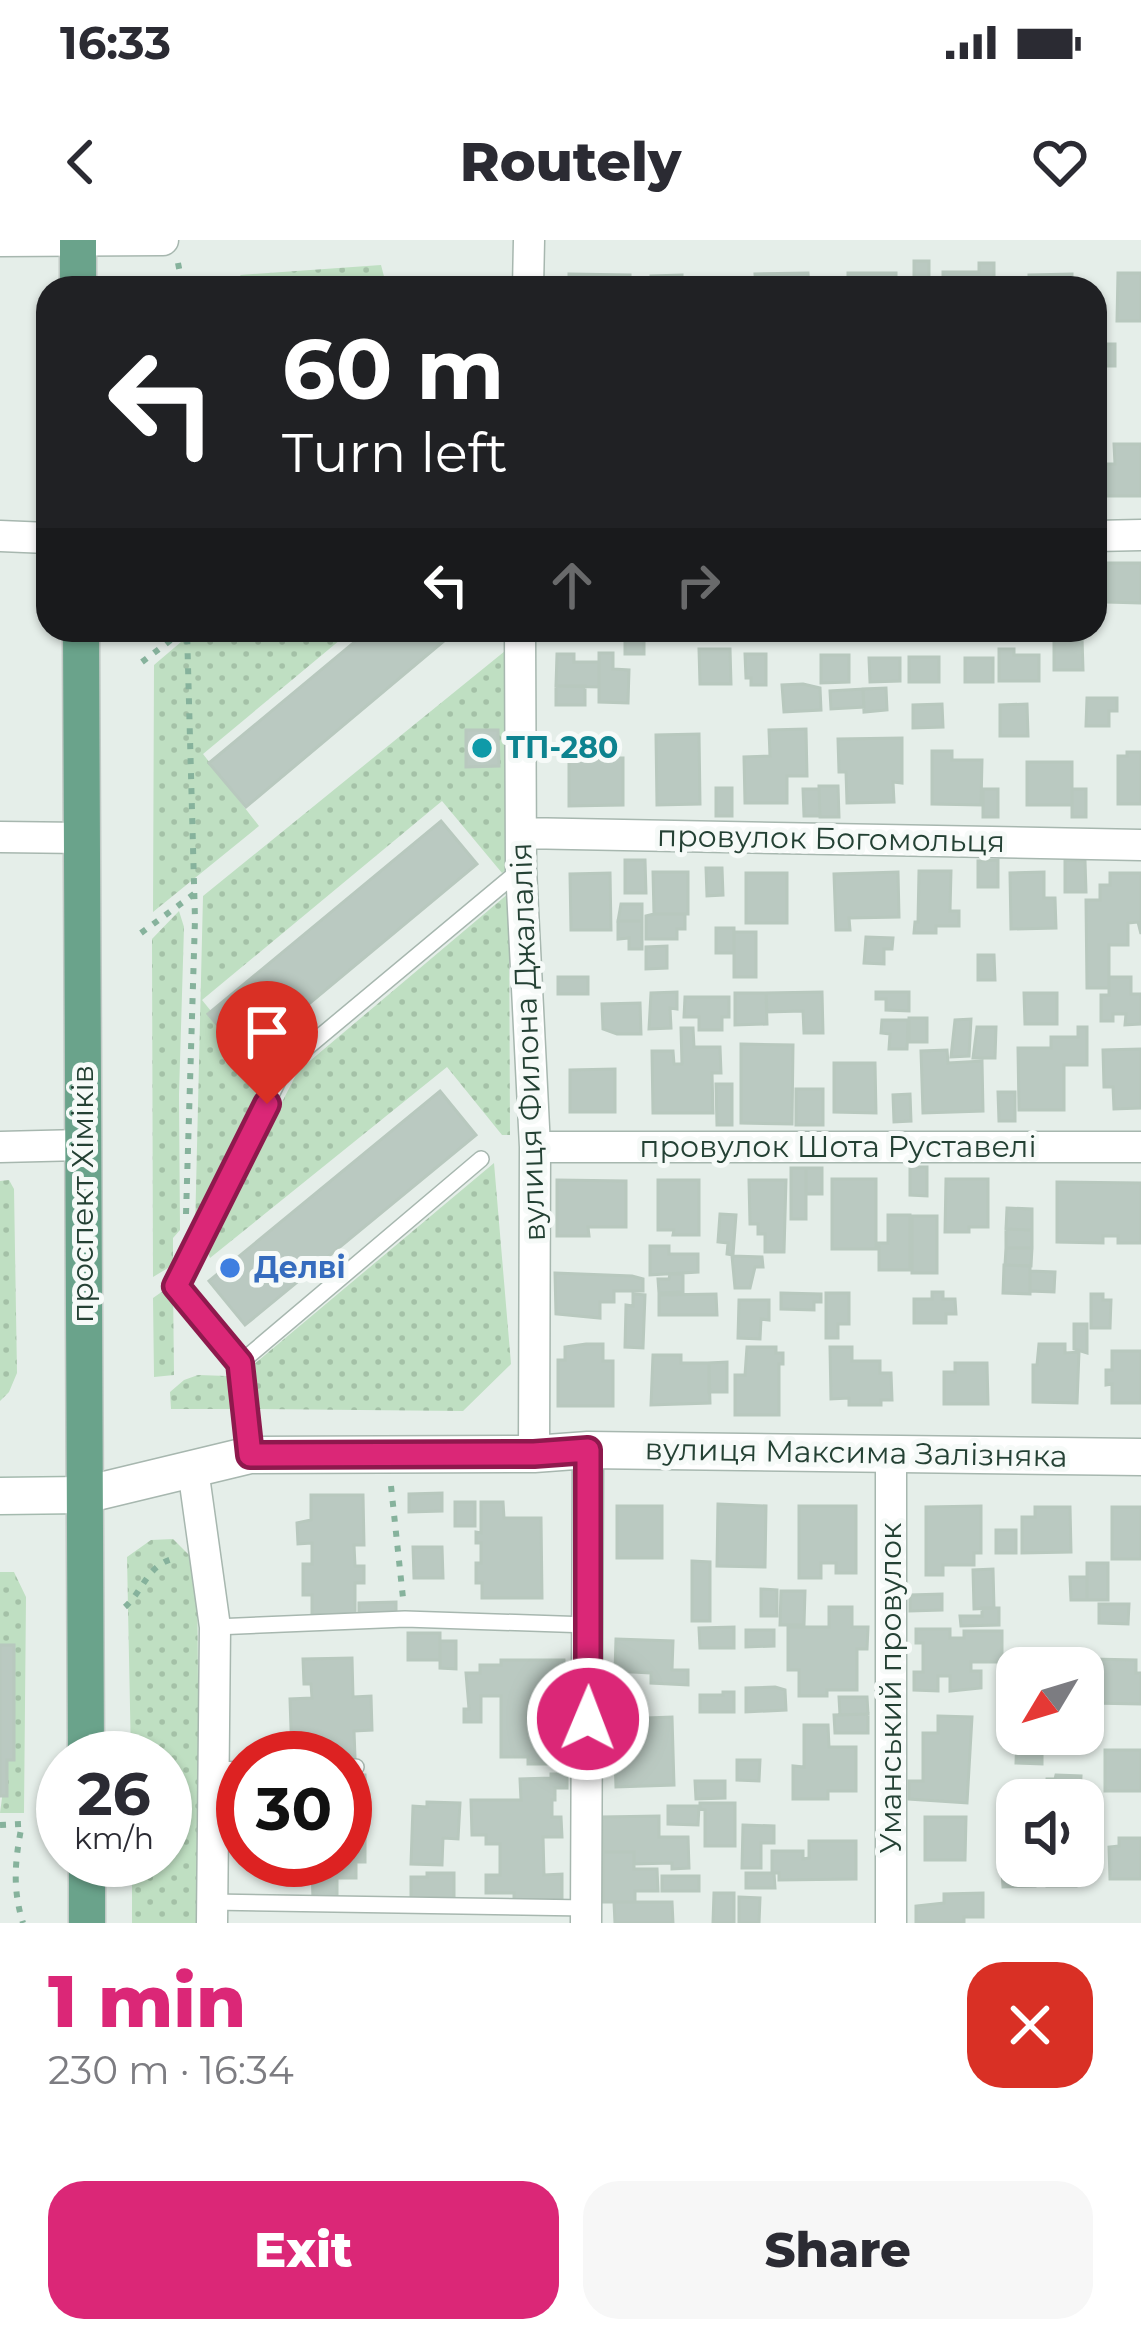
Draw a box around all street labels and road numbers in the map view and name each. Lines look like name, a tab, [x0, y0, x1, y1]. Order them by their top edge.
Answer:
street label: провулок Богомольця	[657, 817, 1005, 860]
street label: вулиця Филона Джалалія	[502, 842, 553, 1242]
street label: проспект Хіміків	[64, 1065, 101, 1323]
street label: провулок Шота Руставелі	[639, 1128, 1037, 1165]
street label: вулиця Максима Залізняка	[644, 1430, 1068, 1475]
street label: Уманський провулок	[872, 1522, 909, 1853]

